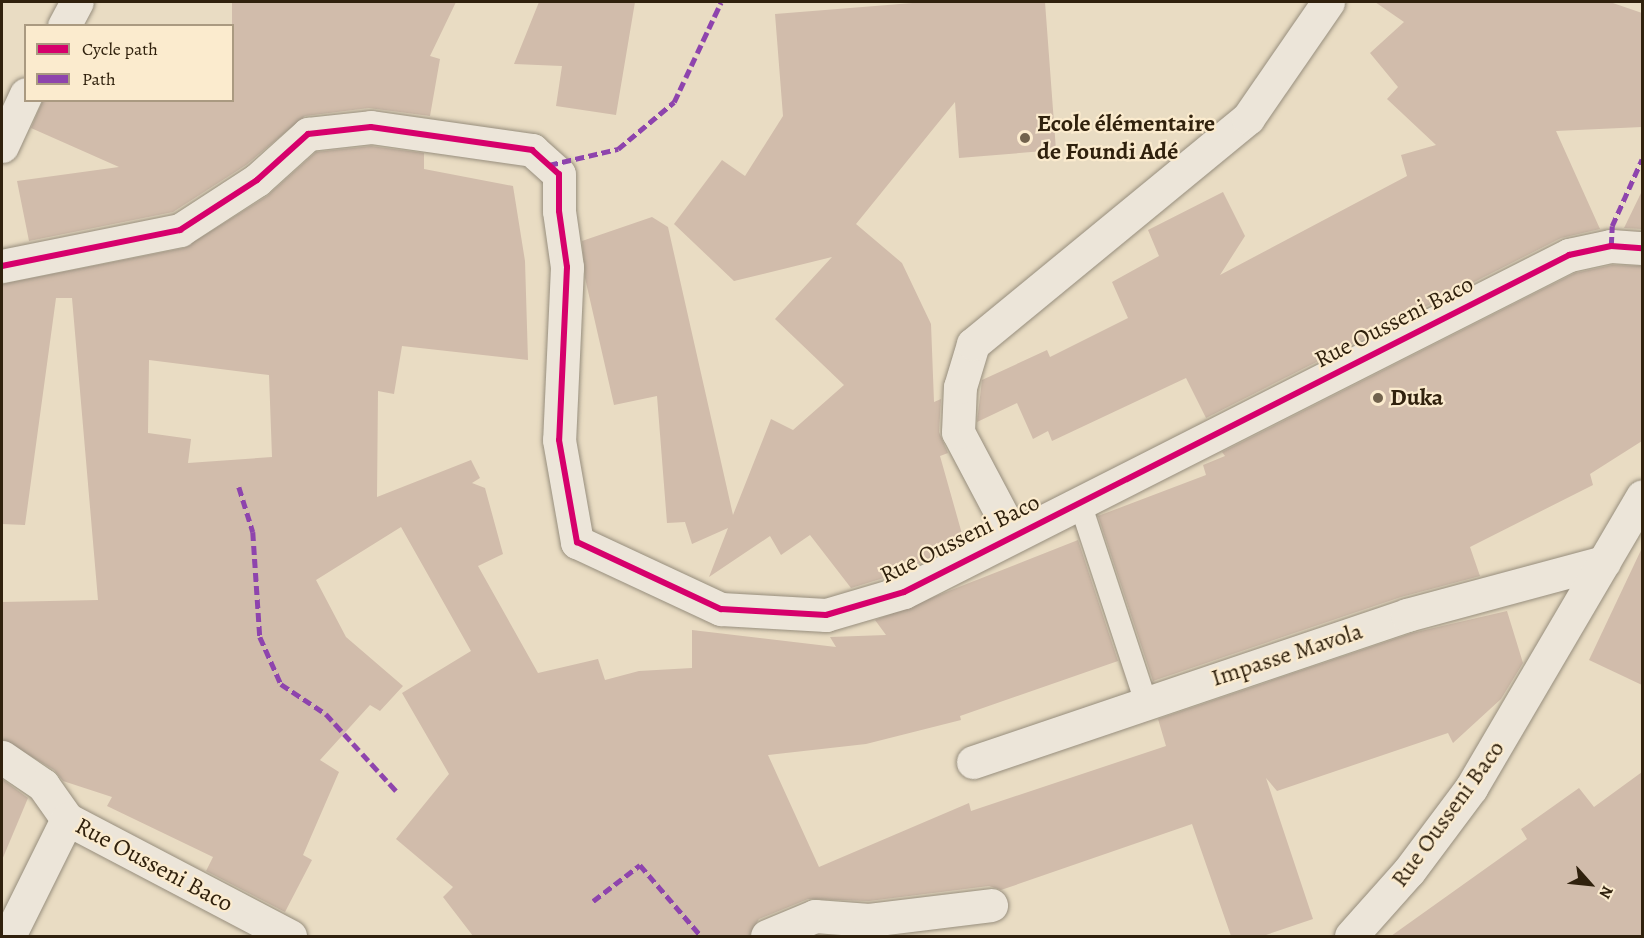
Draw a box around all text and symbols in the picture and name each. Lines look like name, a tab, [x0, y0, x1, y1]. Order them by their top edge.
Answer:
legend	[24, 24, 234, 102]
text: Cycle path	[82, 37, 158, 61]
text: Path	[82, 67, 116, 91]
place label: Ecole élémentaire de Foundi Adé	[1037, 110, 1215, 166]
marker: Ecole élémentaire de Foundi Adé	[1018, 131, 1032, 145]
street label: Rue Ousseni Baco	[1310, 270, 1478, 374]
place label: Duka	[1390, 384, 1443, 412]
marker: Duka	[1371, 391, 1385, 405]
street label: Rue Ousseni Baco	[875, 488, 1045, 590]
street label: Impasse Mavola	[1208, 617, 1366, 693]
street label: Rue Ousseni Baco	[1385, 735, 1511, 893]
street label: Rue Ousseni Baco	[70, 811, 238, 919]
north arrow	[1560, 854, 1620, 914]
text: N	[1594, 882, 1618, 902]

